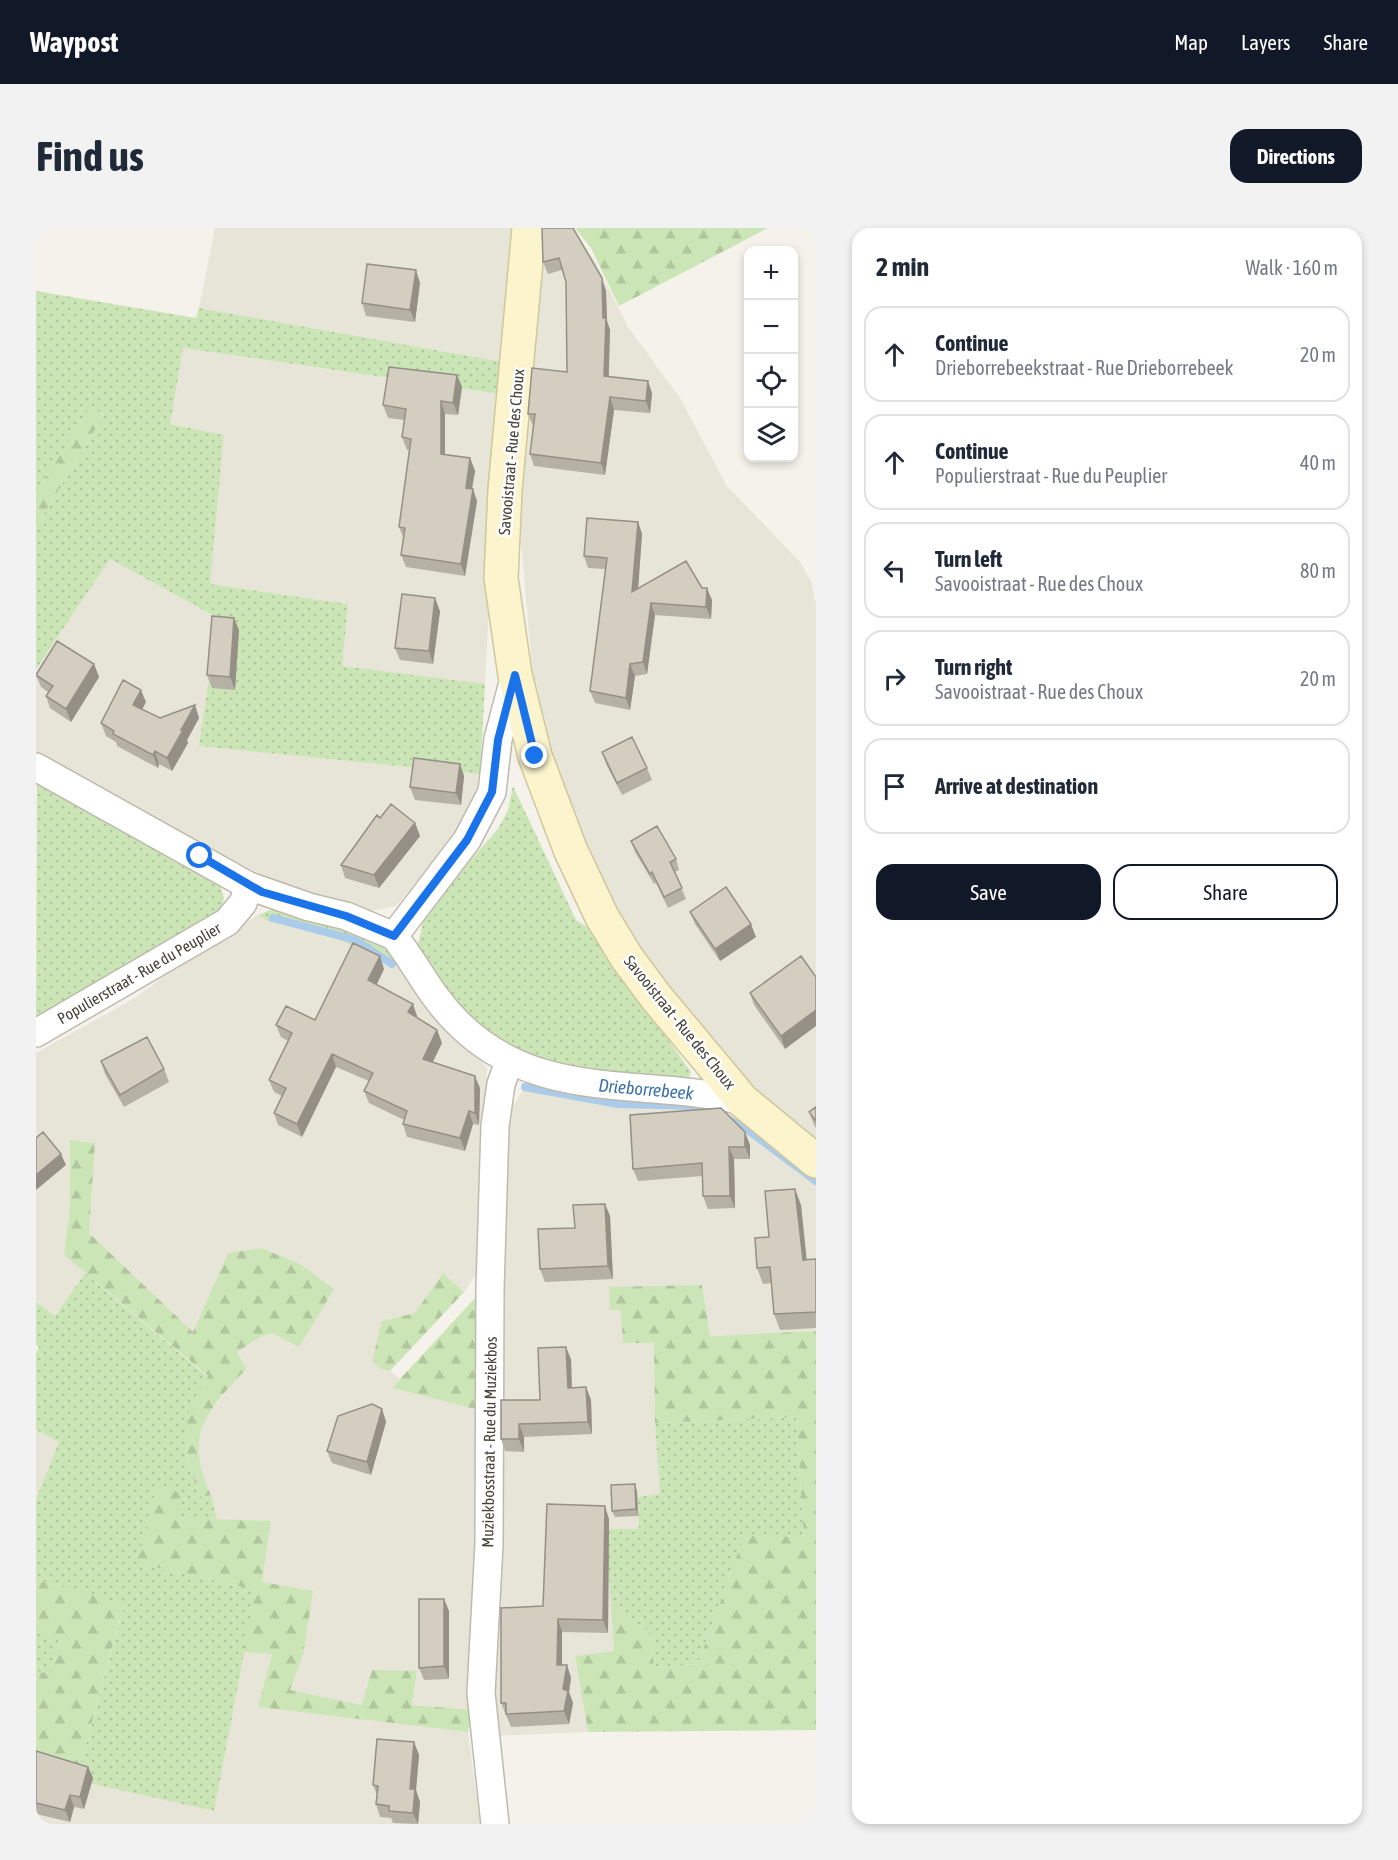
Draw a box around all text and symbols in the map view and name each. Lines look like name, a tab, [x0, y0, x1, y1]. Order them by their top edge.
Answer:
text: Waypost	[30, 26, 118, 58]
text: Map	[1174, 30, 1208, 54]
text: Layers	[1241, 30, 1291, 54]
text: Share	[1324, 30, 1368, 54]
button: Directions	[1230, 129, 1362, 183]
text: Find us	[36, 132, 144, 180]
map controls	[744, 246, 798, 462]
button: +	[744, 246, 798, 300]
text: 2 min	[876, 252, 929, 282]
text: Walk · 160 m	[1246, 256, 1338, 279]
button: −	[744, 300, 798, 354]
text: Continue	[935, 330, 1009, 356]
icon: ahead	[878, 338, 911, 371]
text: 20 m	[1300, 343, 1336, 366]
button: locate	[744, 354, 798, 408]
text: Drieborrebeekstraat - Rue Drieborrebeek	[935, 356, 1233, 379]
street label: Savooistraat - Rue des Choux	[495, 368, 527, 536]
button: layers	[744, 408, 798, 462]
text: Continue	[935, 438, 1009, 464]
icon: ahead	[878, 446, 911, 479]
text: 40 m	[1300, 451, 1336, 474]
text: Populierstraat - Rue du Peuplier	[935, 464, 1167, 487]
text: Turn left	[935, 546, 1002, 572]
icon: left	[878, 554, 911, 587]
text: 80 m	[1300, 559, 1336, 582]
text: Savooistraat - Rue des Choux	[935, 572, 1143, 595]
text: Turn right	[935, 654, 1012, 680]
icon: right	[878, 662, 911, 695]
text: 20 m	[1300, 667, 1336, 690]
text: Savooistraat - Rue des Choux	[935, 680, 1143, 703]
route end	[521, 742, 547, 768]
icon: arrive	[878, 770, 911, 803]
text: Arrive at destination	[935, 773, 1098, 799]
route start	[186, 842, 212, 868]
button: Save	[876, 864, 1101, 920]
button: Share	[1113, 864, 1338, 920]
street label: Populierstraat - Rue du Peuplier	[54, 919, 225, 1028]
street label: Savooistraat - Rue des Choux	[621, 952, 740, 1093]
water label: Drieborrebeek	[598, 1074, 695, 1104]
street label: Muziekbosstraat - Rue du Muziekbos	[478, 1336, 500, 1548]

